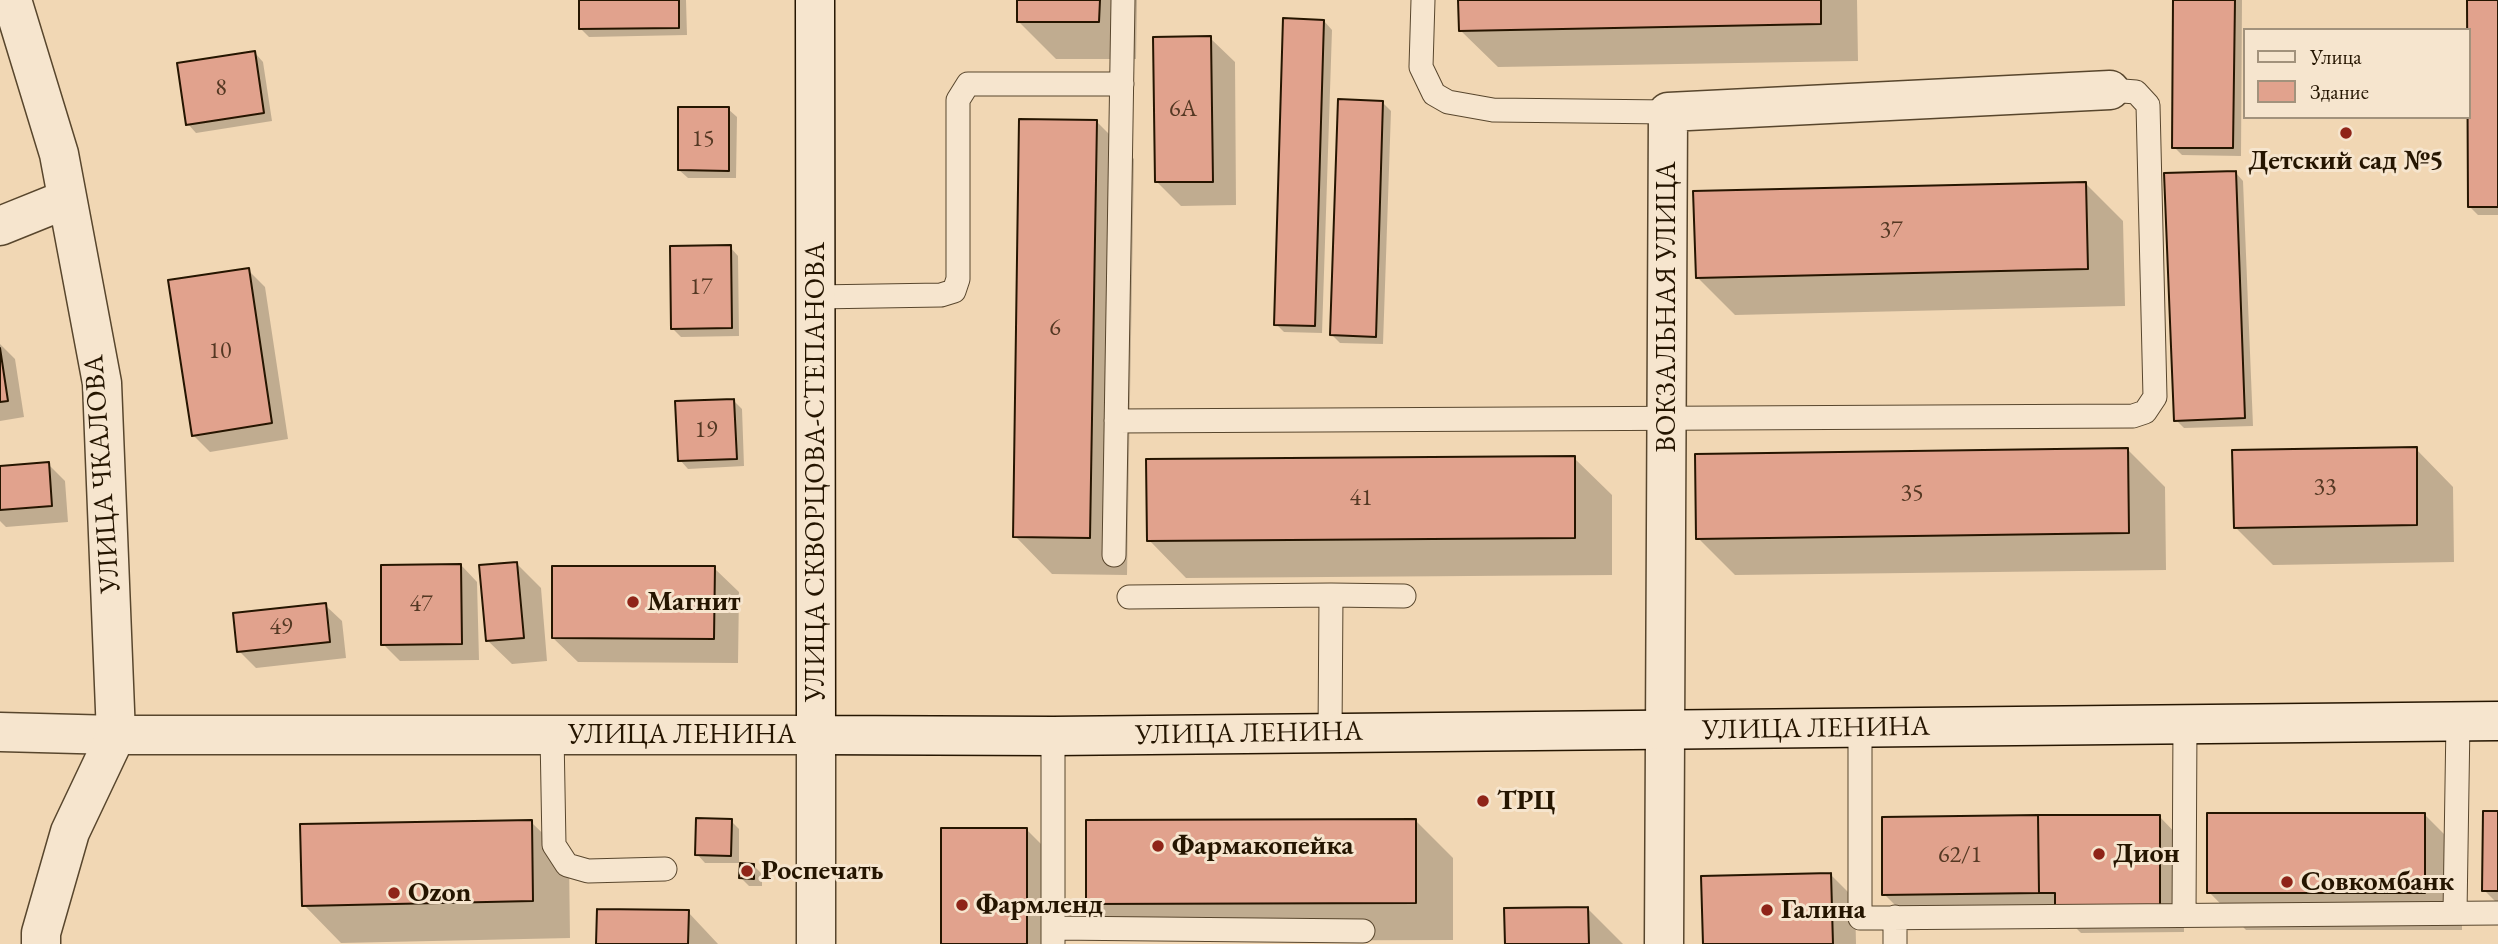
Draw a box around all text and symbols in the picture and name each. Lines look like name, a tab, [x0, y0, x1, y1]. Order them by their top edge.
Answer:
legend	[2242, 28, 2470, 119]
text: Улица	[2310, 43, 2362, 70]
house number: 8	[215, 74, 227, 102]
text: Здание	[2310, 78, 2369, 105]
house number: 6А	[1169, 95, 1197, 123]
house number: 15	[691, 125, 715, 153]
marker: Детский сад №5	[2338, 125, 2354, 141]
place label: Детский сад №5	[2248, 144, 2444, 178]
street label: ВОКЗАЛЬНАЯ УЛИЦА	[1650, 161, 1684, 453]
house number: 37	[1879, 216, 1903, 244]
street label: УЛИЦА СКВОРЦОВА-СТЕПАНОВА	[799, 242, 833, 702]
house number: 17	[689, 273, 713, 301]
house number: 6	[1049, 314, 1061, 342]
house number: 10	[208, 337, 232, 365]
street label: УЛИЦА ЧКАЛОВА	[78, 354, 128, 594]
house number: 19	[694, 416, 718, 444]
house number: 33	[2313, 473, 2337, 501]
house number: 35	[1900, 479, 1924, 507]
house number: 41	[1349, 484, 1373, 512]
place label: Магнит	[647, 585, 741, 619]
house number: 47	[409, 590, 433, 618]
marker: Магнит	[625, 594, 641, 610]
house number: 49	[269, 613, 293, 641]
street label: УЛИЦА ЛЕНИНА	[1702, 710, 1930, 748]
street label: УЛИЦА ЛЕНИНА	[1135, 715, 1363, 753]
street label: УЛИЦА ЛЕНИНА	[568, 718, 796, 752]
place label: ТРЦ	[1497, 784, 1555, 818]
marker: ТРЦ	[1475, 793, 1491, 809]
place label: Фармакопейка	[1172, 829, 1353, 863]
place label: Дион	[2113, 837, 2180, 871]
marker: Фармакопейка	[1150, 838, 1166, 854]
house number: 62/1	[1938, 841, 1982, 869]
marker: Дион	[2091, 846, 2107, 862]
place label: Роспечать	[761, 854, 884, 888]
marker: Роспечать	[739, 863, 755, 879]
place label: Совкомбанк	[2301, 865, 2454, 899]
marker: Совкомбанк	[2279, 874, 2295, 890]
place label: Ozon	[408, 876, 471, 910]
marker: Ozon	[386, 885, 402, 901]
place label: Фармленд	[976, 888, 1103, 922]
place label: Галина	[1781, 893, 1866, 927]
marker: Фармленд	[954, 897, 970, 913]
marker: Галина	[1759, 902, 1775, 918]

